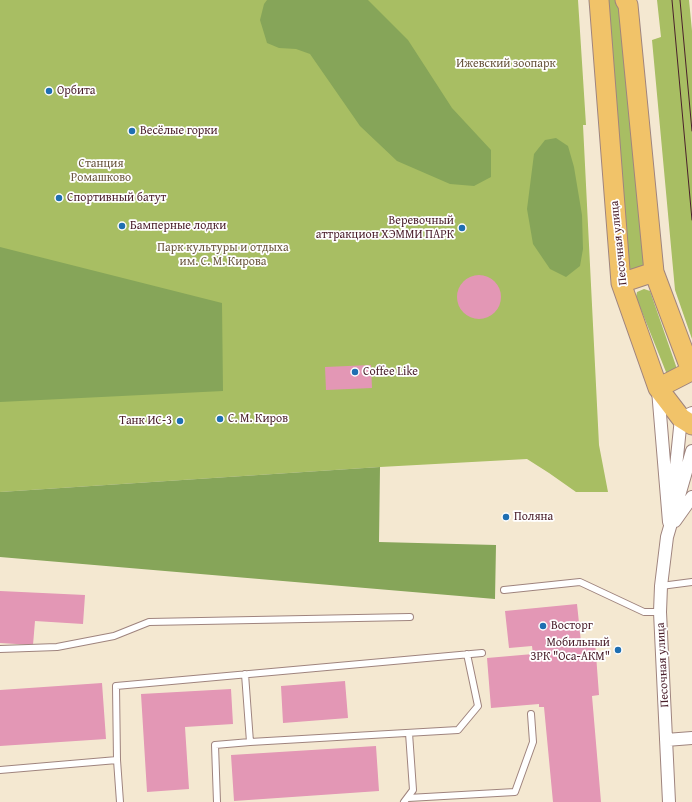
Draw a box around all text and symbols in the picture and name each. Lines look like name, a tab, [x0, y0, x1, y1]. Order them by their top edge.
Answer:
park label: Ижевский зоопарк	[456, 57, 556, 71]
place label: Орбита	[57, 84, 96, 98]
marker: Орбита	[44, 86, 54, 96]
place label: Весёлые горки	[140, 124, 218, 138]
marker: Весёлые горки	[127, 126, 137, 136]
park label: Станция Ромашково	[71, 157, 131, 185]
place label: Спортивный батут	[67, 191, 166, 205]
marker: Спортивный батут	[54, 193, 64, 203]
street label: Песочная улица	[607, 200, 631, 286]
place label: Веревочный аттракцион ХЭММИ ПАРК	[316, 214, 454, 242]
place label: Бамперные лодки	[130, 219, 226, 233]
marker: Бамперные лодки	[117, 221, 127, 231]
marker: Веревочный аттракцион ХЭММИ ПАРК	[457, 223, 467, 233]
park label: Парк культуры и отдыха им. С. М. Кирова	[157, 241, 289, 269]
place label: Coffee Like	[363, 365, 418, 379]
marker: Coffee Like	[350, 367, 360, 377]
place label: С. М. Киров	[228, 412, 288, 426]
place label: Танк ИС-3	[119, 414, 172, 428]
marker: С. М. Киров	[215, 414, 225, 424]
marker: Танк ИС-3	[175, 416, 185, 426]
place label: Поляна	[514, 510, 553, 524]
marker: Поляна	[501, 512, 511, 522]
place label: Восторг	[551, 619, 593, 633]
marker: Восторг	[538, 621, 548, 631]
street label: Песочная улица	[654, 622, 672, 708]
place label: Мобильный ЗРК "Оса-АКМ"	[530, 636, 610, 664]
marker: Мобильный ЗРК "Оса-АКМ"	[613, 645, 623, 655]

